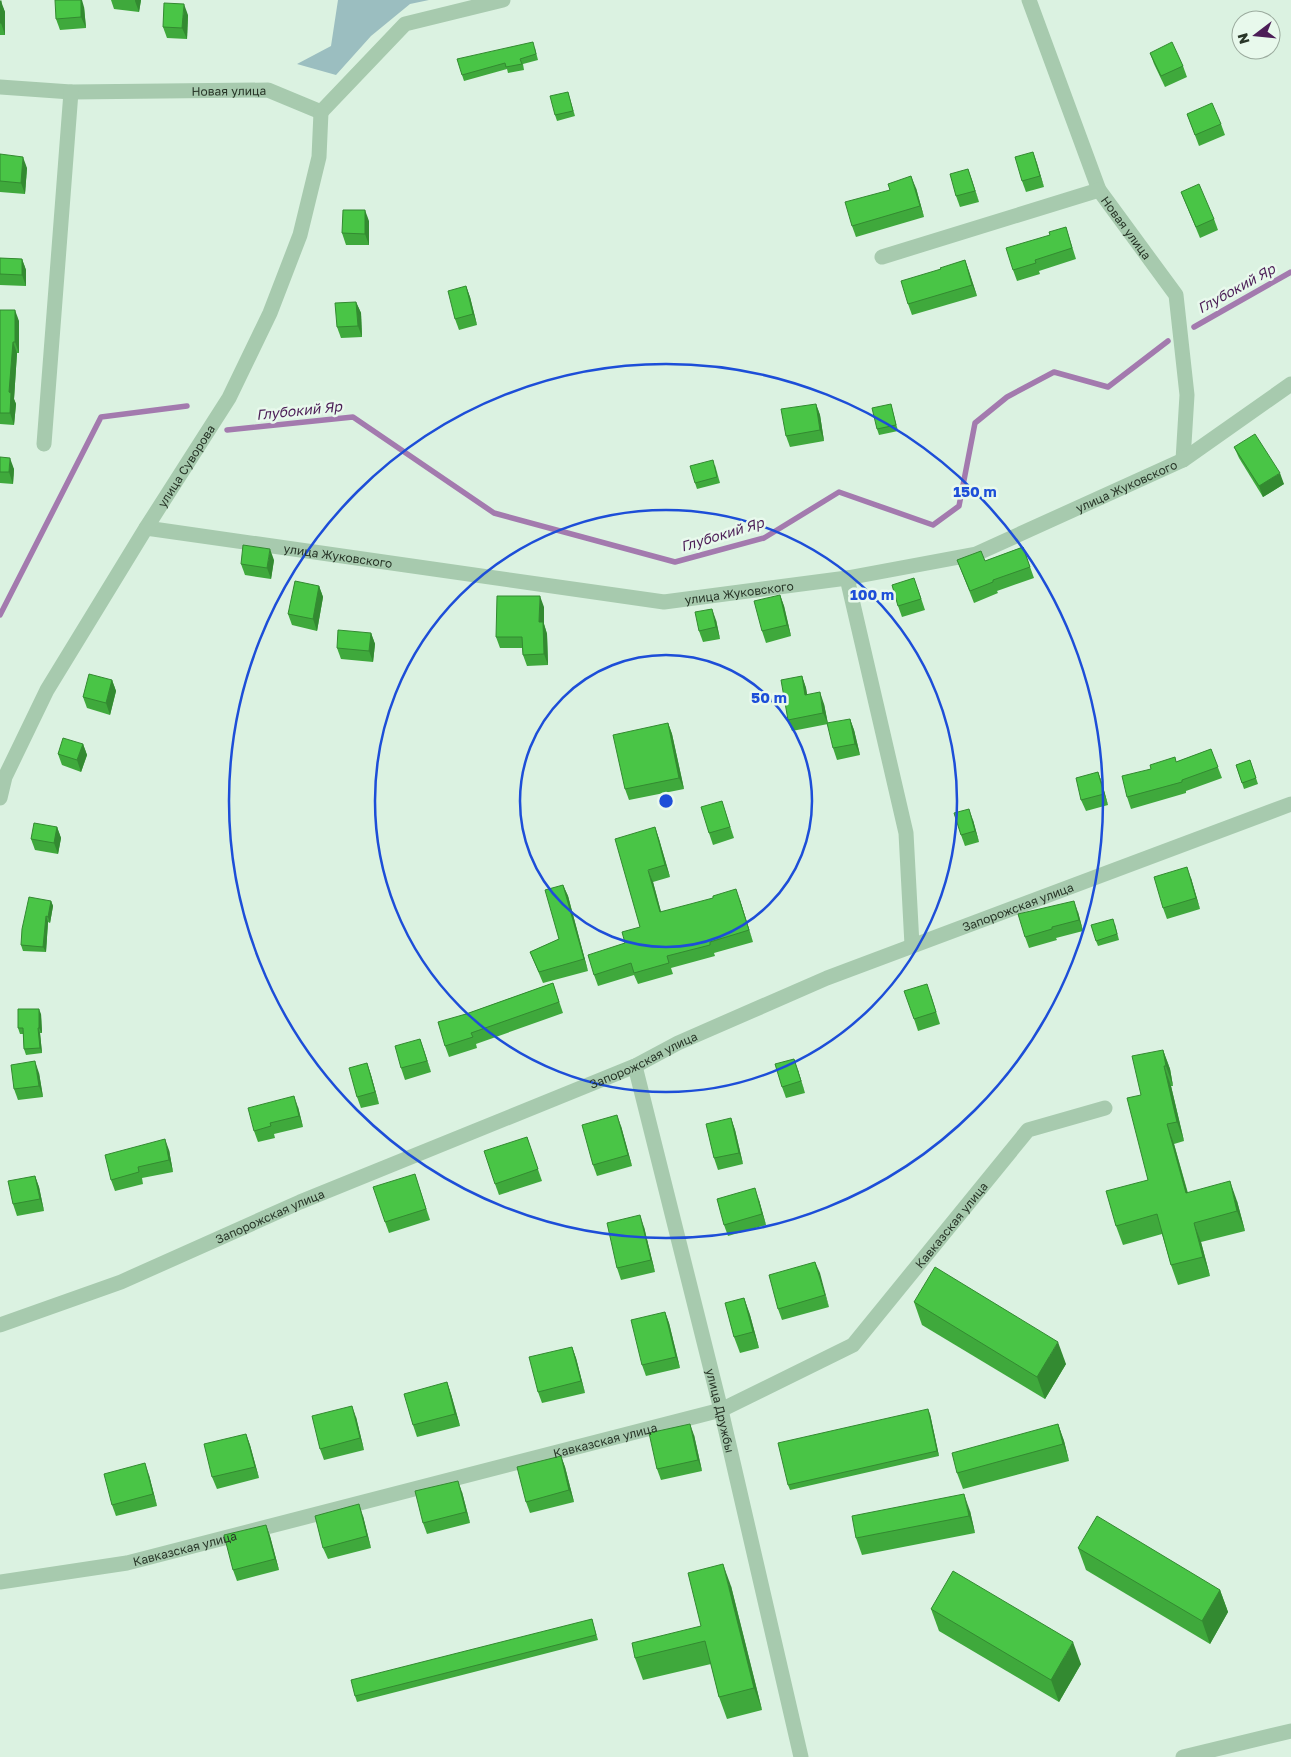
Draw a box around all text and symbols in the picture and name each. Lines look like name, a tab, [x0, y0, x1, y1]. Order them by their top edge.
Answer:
north arrow	[1231, 10, 1281, 60]
text: N	[1233, 31, 1253, 46]
street label: Новая улица	[191, 83, 266, 98]
street label: Новая улица	[1098, 193, 1155, 262]
water label: Глубокий Яр	[1194, 259, 1279, 316]
water label: Глубокий Яр	[255, 397, 344, 423]
street label: улица Суворова	[154, 421, 218, 510]
street label: улица Жуковского	[1073, 456, 1179, 515]
text: 150 m	[953, 482, 997, 500]
water label: Глубокий Яр	[678, 513, 767, 555]
street label: улица Жуковского	[283, 540, 393, 571]
street label: улица Жуковского	[684, 578, 794, 607]
text: 100 m	[850, 585, 894, 603]
text: 50 m	[751, 688, 787, 706]
centre of rings	[657, 792, 675, 810]
street label: Запорожская улица	[960, 879, 1075, 934]
street label: Запорожская улица	[587, 1028, 699, 1091]
street label: Кавказская улица	[911, 1179, 990, 1271]
street label: Запорожская улица	[213, 1185, 326, 1247]
street label: улица Дружбы	[703, 1367, 738, 1454]
street label: Кавказская улица	[551, 1419, 659, 1460]
street label: Кавказская улица	[131, 1528, 238, 1569]

